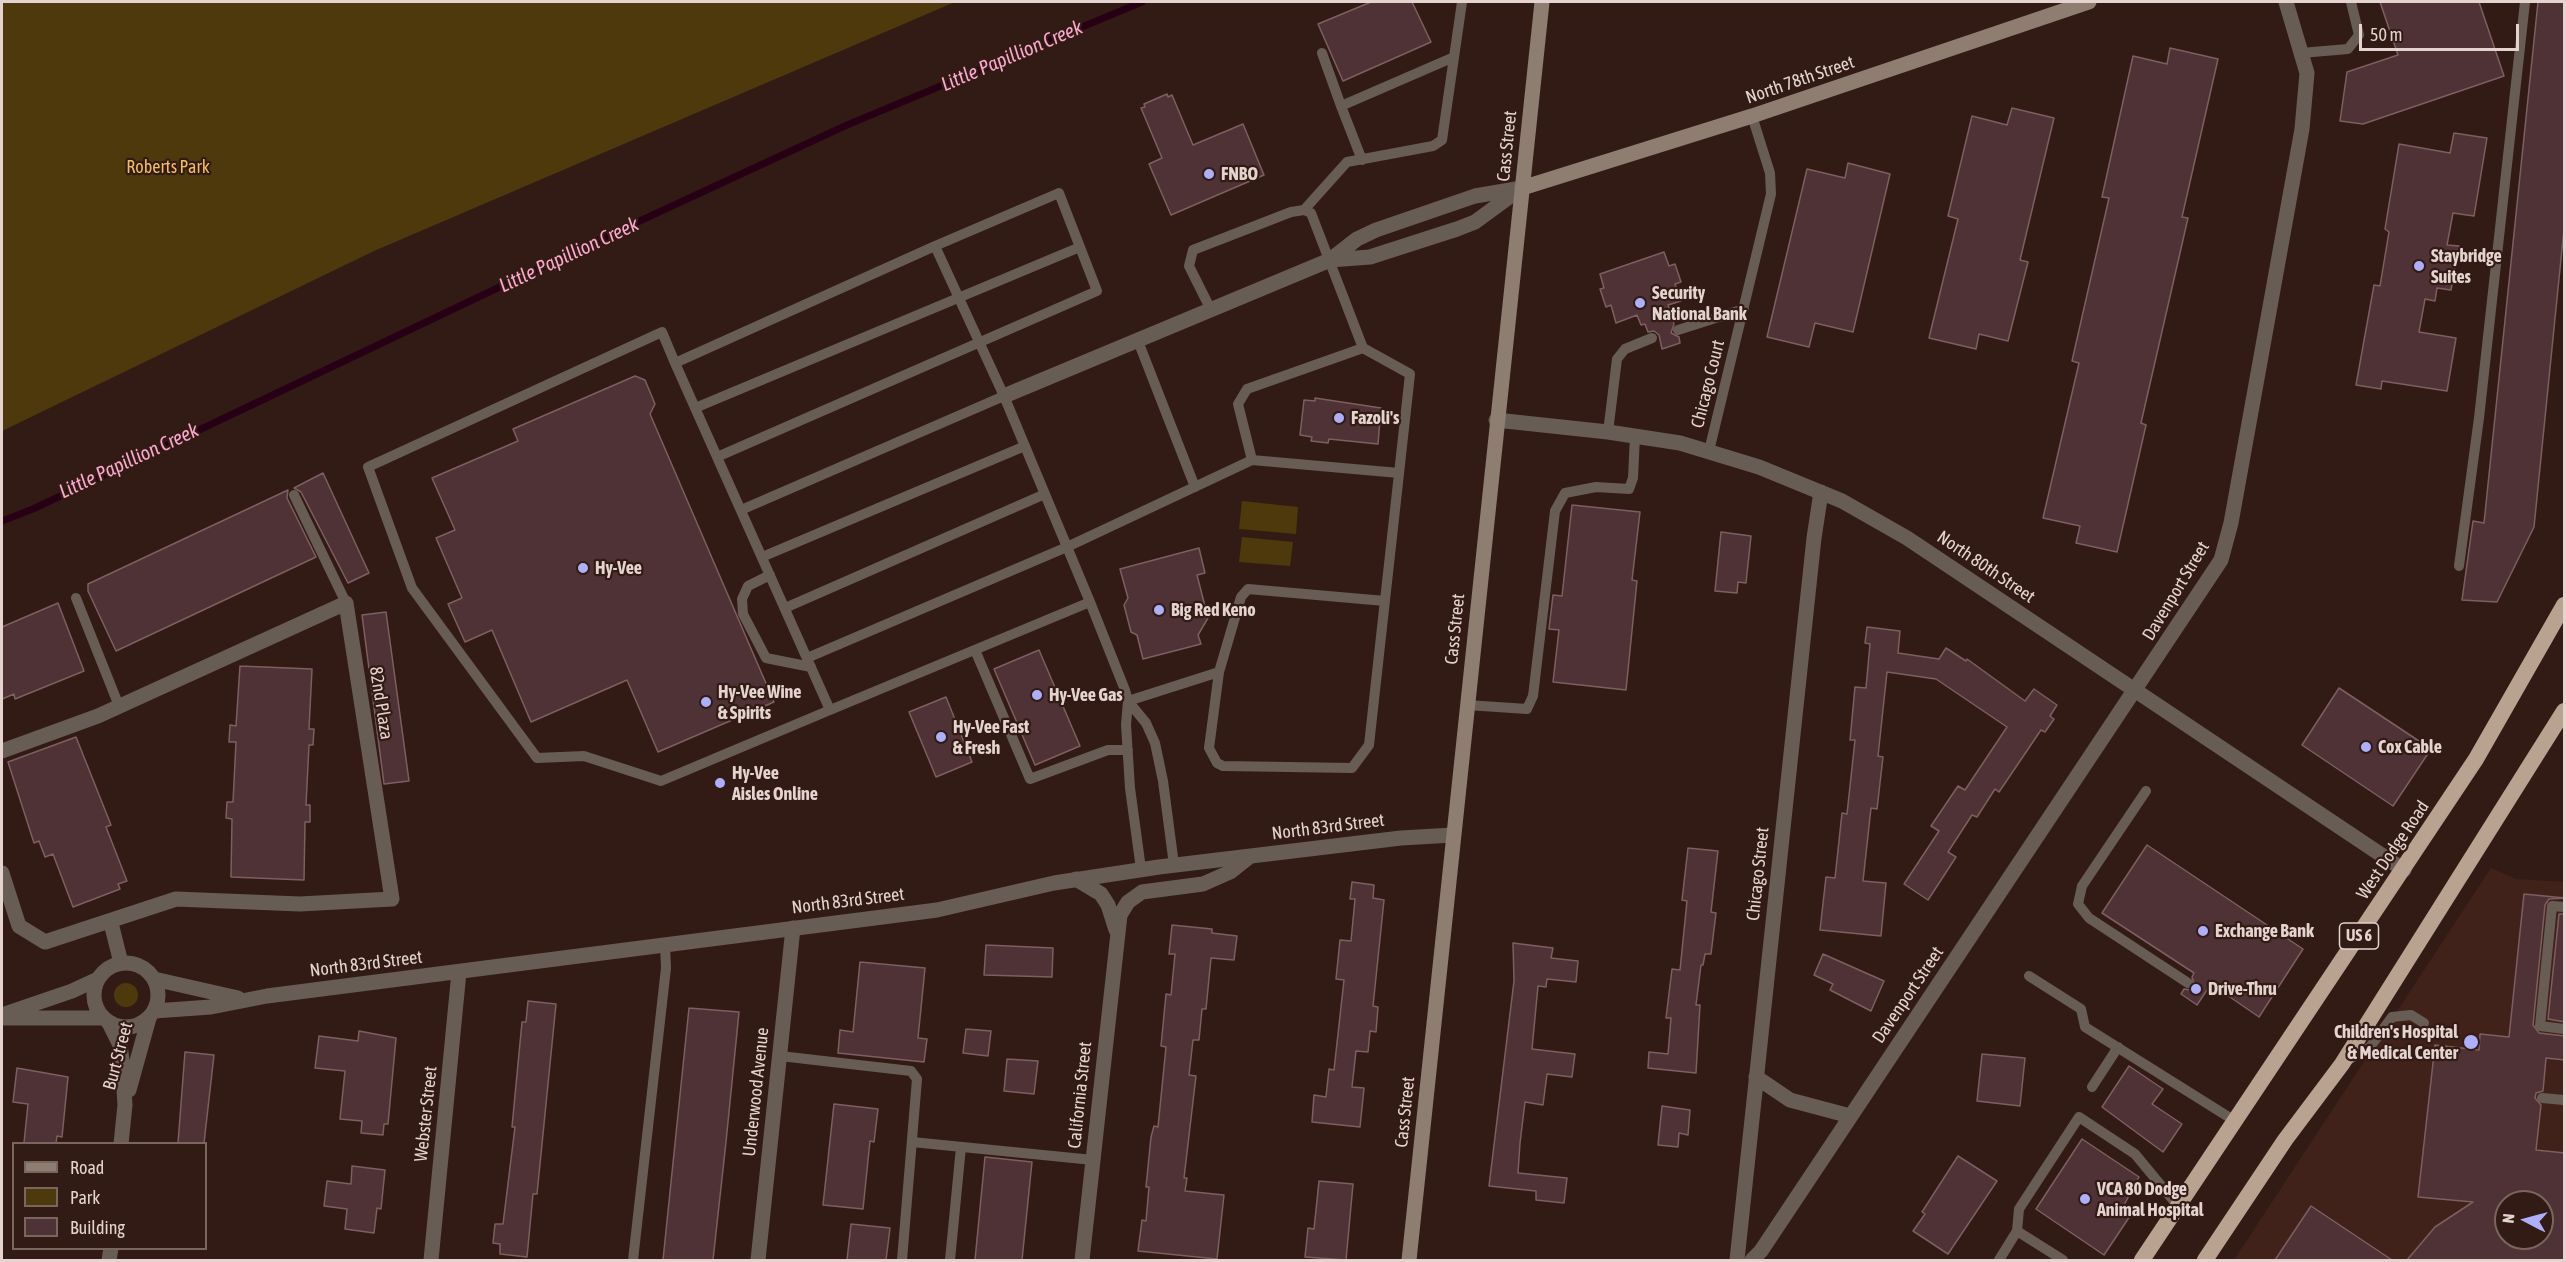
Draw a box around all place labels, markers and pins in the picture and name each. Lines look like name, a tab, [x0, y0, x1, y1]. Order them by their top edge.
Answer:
place label: FNBO	[1221, 163, 1258, 185]
marker: FNBO	[1202, 167, 1216, 181]
place label: Staybridge Suites	[2431, 245, 2502, 288]
marker: Staybridge Suites	[2412, 259, 2426, 273]
place label: Security National Bank	[1652, 282, 1747, 324]
marker: Security National Bank	[1633, 296, 1647, 310]
place label: Fazoli's	[1351, 407, 1399, 429]
marker: Fazoli's	[1332, 411, 1346, 425]
place label: Hy-Vee	[595, 557, 642, 579]
marker: Hy-Vee	[576, 561, 590, 575]
place label: Big Red Keno	[1171, 599, 1256, 621]
marker: Big Red Keno	[1152, 603, 1166, 617]
place label: Hy-Vee Wine & Spirits	[718, 681, 801, 724]
place label: Hy-Vee Gas	[1049, 684, 1123, 706]
marker: Hy-Vee Gas	[1030, 688, 1044, 702]
marker: Hy-Vee Wine & Spirits	[699, 695, 713, 709]
place label: Hy-Vee Fast & Fresh	[953, 716, 1029, 758]
marker: Hy-Vee Fast & Fresh	[934, 730, 948, 744]
place label: Cox Cable	[2378, 736, 2442, 758]
marker: Cox Cable	[2359, 740, 2373, 754]
place label: Hy-Vee Aisles Online	[732, 762, 818, 804]
marker: Hy-Vee Aisles Online	[713, 776, 727, 790]
place label: Exchange Bank	[2215, 920, 2314, 942]
marker: Exchange Bank	[2196, 924, 2210, 938]
place label: Drive-Thru	[2208, 978, 2277, 1000]
marker: Drive-Thru	[2189, 982, 2203, 996]
place label: Children's Hospital & Medical Center	[2334, 1021, 2458, 1064]
marker: Children's Hospital & Medical Center	[2462, 1033, 2480, 1051]
place label: VCA 80 Dodge Animal Hospital	[2097, 1178, 2204, 1220]
marker: VCA 80 Dodge Animal Hospital	[2078, 1192, 2092, 1206]

